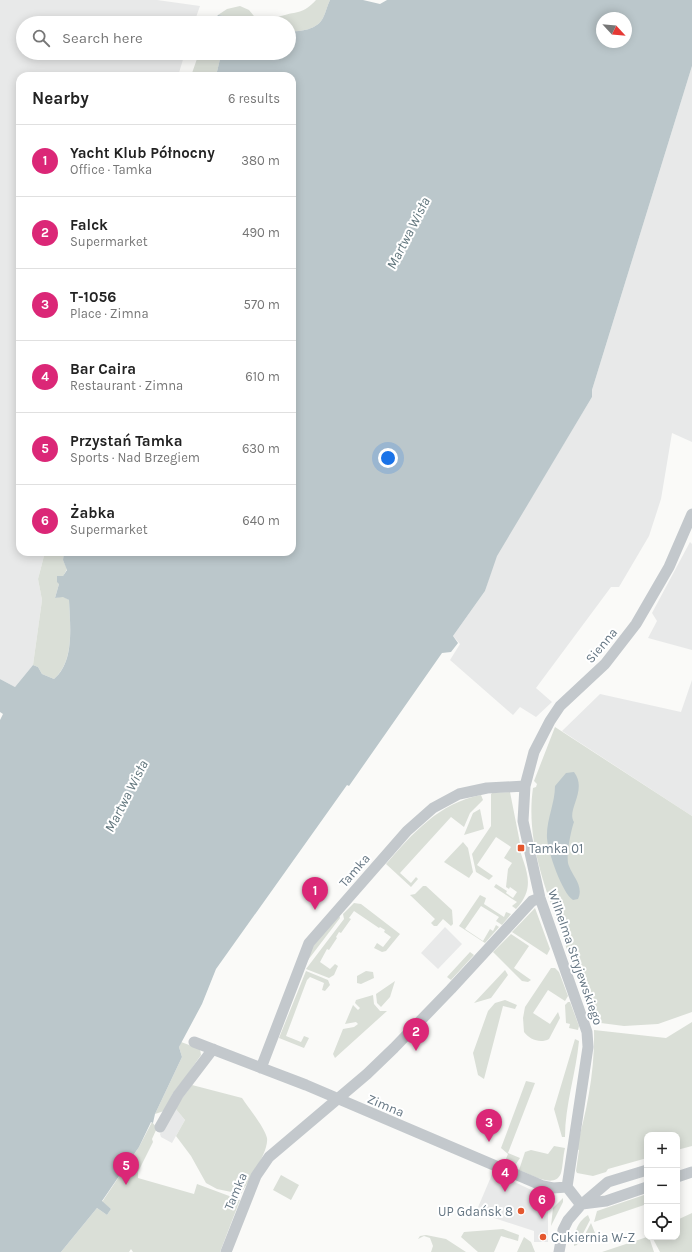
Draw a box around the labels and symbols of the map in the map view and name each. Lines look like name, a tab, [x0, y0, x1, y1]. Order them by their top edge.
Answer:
north arrow	[596, 12, 632, 48]
water label: Martwa Wisła	[383, 194, 434, 272]
your location	[378, 448, 398, 468]
street label: Sienna	[582, 625, 620, 666]
water label: Martwa Wisła	[101, 757, 152, 835]
place label: Tamka 01	[529, 841, 583, 856]
marker: Tamka 01	[516, 843, 526, 853]
street label: Tamka	[336, 851, 373, 890]
pin: 1	[302, 877, 328, 910]
street label: Wilhelma Stryjewskiego	[545, 887, 606, 1027]
pin: 2	[403, 1018, 429, 1051]
street label: Zimna	[365, 1091, 407, 1120]
pin: 3	[476, 1109, 502, 1142]
pin: 5	[113, 1152, 139, 1185]
pin: 4	[492, 1159, 518, 1192]
street label: Tamka	[221, 1170, 250, 1212]
pin: 6	[529, 1186, 555, 1219]
place label: UP Gdańsk 8	[438, 1204, 513, 1219]
marker: UP Gdańsk 8	[516, 1206, 526, 1216]
place label: Cukiernia W-Z	[551, 1230, 635, 1245]
marker: Cukiernia W-Z	[538, 1232, 548, 1242]

